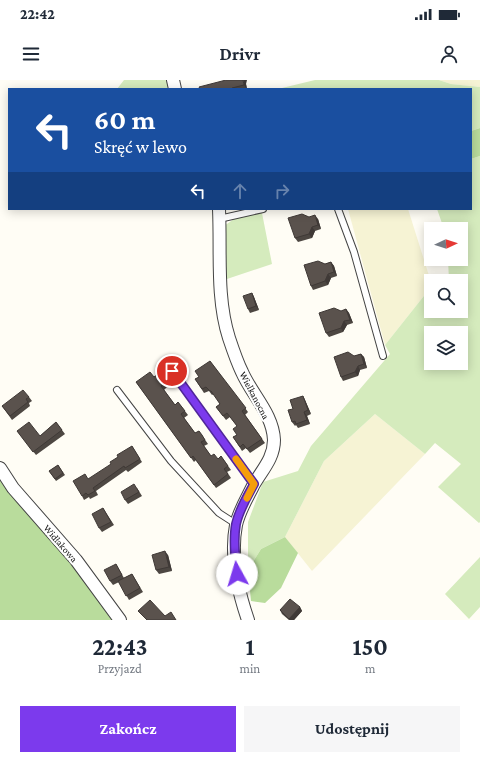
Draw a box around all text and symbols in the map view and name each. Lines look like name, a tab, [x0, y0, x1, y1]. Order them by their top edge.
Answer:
text: 22:42	[20, 6, 55, 22]
icon: menu	[20, 43, 42, 65]
icon: person	[438, 43, 460, 65]
text: Drivr	[220, 44, 260, 64]
icon: left	[28, 104, 80, 156]
text: 60 m	[94, 104, 155, 135]
text: Skręć w lewo	[94, 137, 187, 157]
icon: left	[187, 180, 209, 202]
icon: ahead	[229, 180, 251, 202]
icon: right	[271, 180, 293, 202]
north arrow	[424, 222, 468, 266]
map controls	[424, 222, 468, 370]
button: search	[424, 274, 468, 318]
button: layers	[424, 326, 468, 370]
pin	[155, 354, 189, 388]
icon: arrive	[161, 360, 183, 382]
street label: Wielkanocna	[237, 369, 272, 421]
street label: Widłakowa	[41, 522, 80, 564]
position arrow	[216, 553, 258, 595]
text: 22:43	[92, 633, 147, 660]
text: 1	[245, 633, 254, 660]
text: 150	[353, 633, 388, 660]
text: Przyjazd	[98, 661, 142, 676]
text: min	[240, 661, 260, 676]
text: m	[365, 661, 375, 676]
button: Zakończ	[20, 706, 236, 752]
button: Udostępnij	[244, 706, 460, 752]

